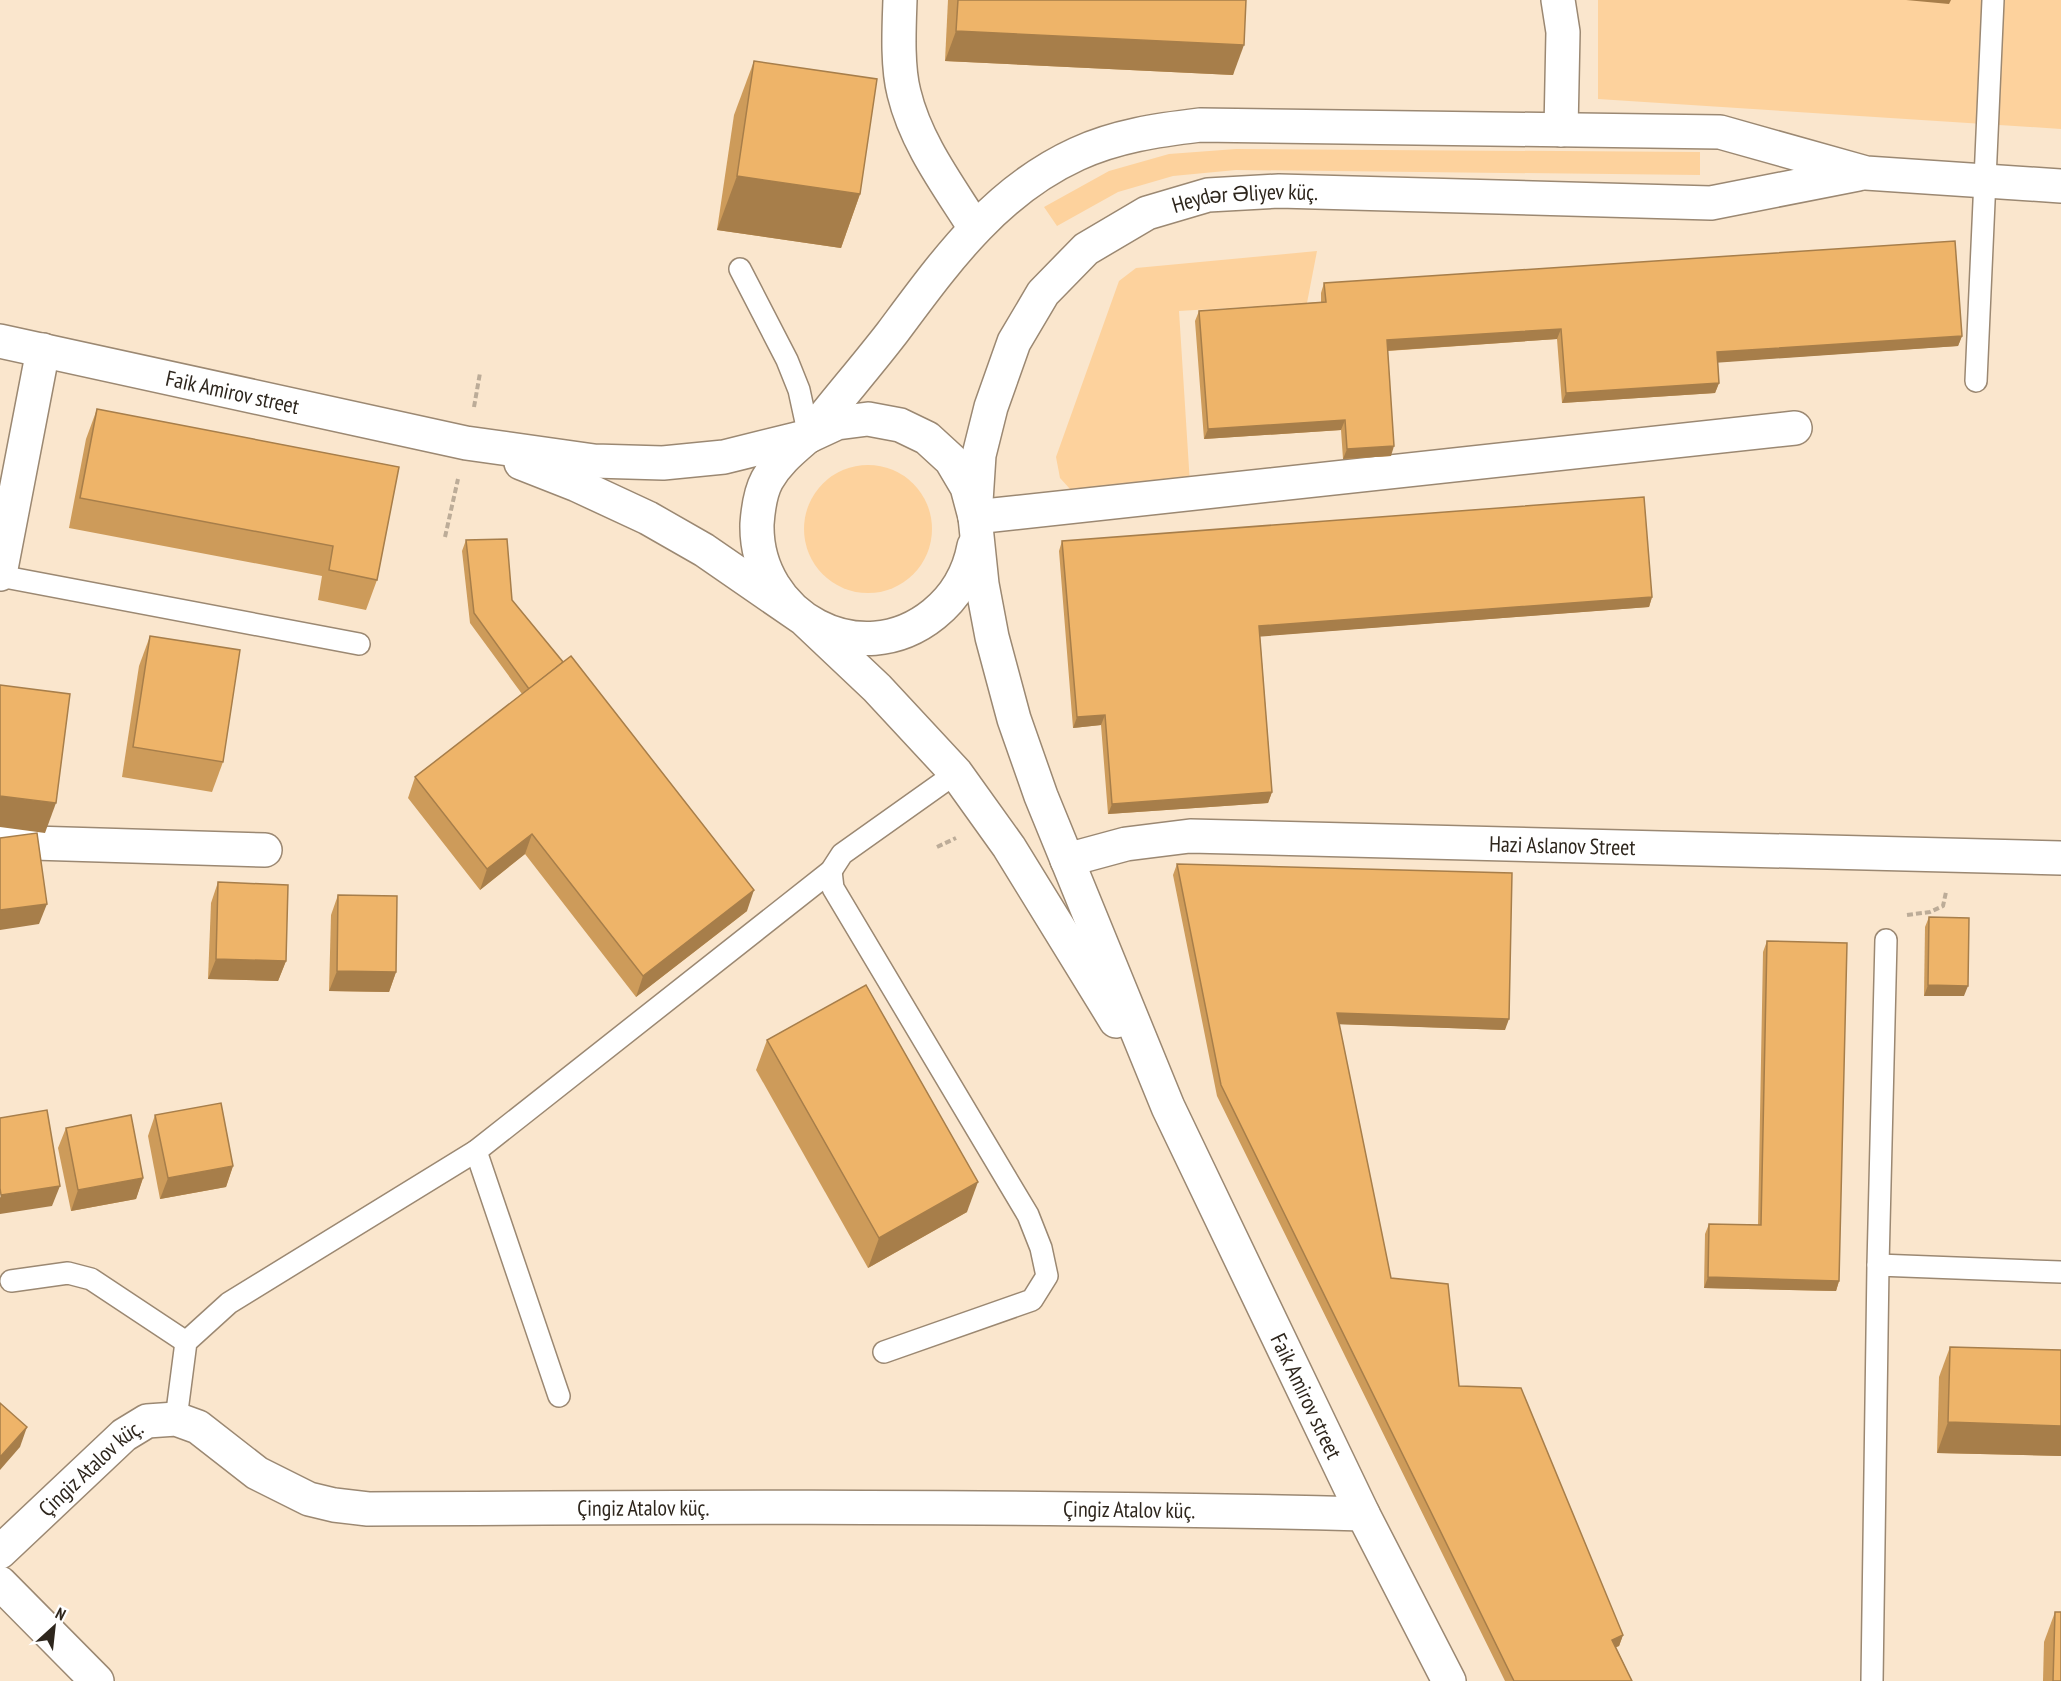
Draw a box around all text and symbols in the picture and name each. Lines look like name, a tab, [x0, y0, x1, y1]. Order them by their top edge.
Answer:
street label: Heydər Əliyev küç.	[1168, 177, 1319, 219]
street label: Faik Amirov street	[163, 364, 302, 420]
street label: Hazi Aslanov Street	[1489, 830, 1636, 861]
street label: Faik Amirov street	[1264, 1329, 1348, 1463]
street label: Çingiz Atalov küç.	[33, 1413, 148, 1522]
street label: Çingiz Atalov küç.	[577, 1493, 709, 1522]
street label: Çingiz Atalov küç.	[1063, 1495, 1196, 1524]
north arrow	[24, 1597, 84, 1657]
text: N	[52, 1603, 69, 1625]

